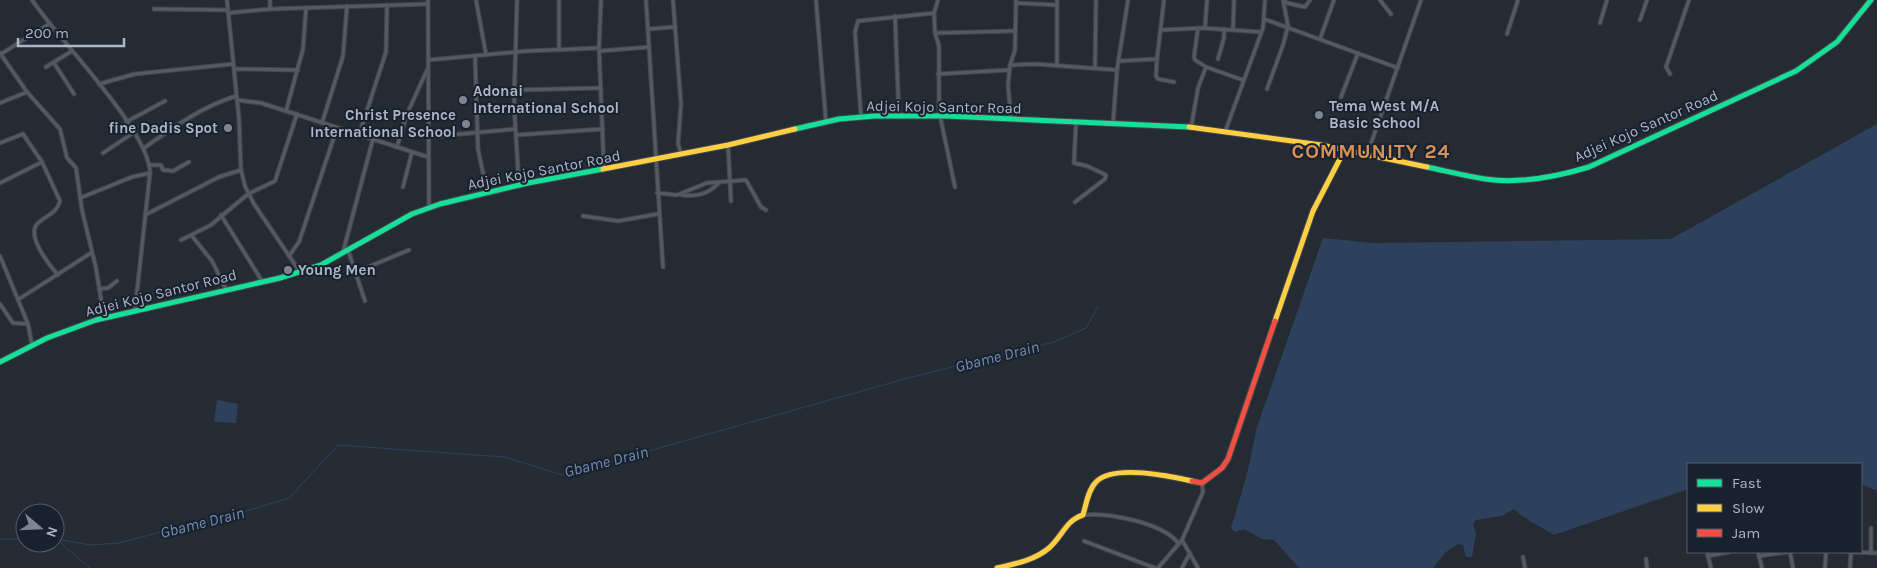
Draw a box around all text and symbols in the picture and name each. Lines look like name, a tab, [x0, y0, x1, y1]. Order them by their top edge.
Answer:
scale bar	[18, 15, 124, 47]
text: 200 m	[25, 24, 69, 42]
place label: Adonai International School	[473, 82, 619, 117]
street label: Adjei Kojo Santor Road	[1571, 86, 1721, 166]
marker: Adonai International School	[457, 94, 469, 106]
street label: Adjei Kojo Santor Road	[866, 97, 1022, 117]
place label: Tema West M/A Basic School	[1329, 97, 1440, 132]
place label: Christ Presence International School	[310, 106, 456, 141]
marker: Tema West M/A Basic School	[1313, 109, 1325, 121]
marker: Christ Presence International School	[460, 118, 472, 130]
place label: fine Dadis Spot	[108, 119, 218, 137]
marker: fine Dadis Spot	[222, 122, 234, 134]
district label: COMMUNITY 24	[1292, 140, 1450, 163]
street label: Adjei Kojo Santor Road	[466, 146, 622, 194]
place label: Young Men	[298, 261, 376, 279]
marker: Young Men	[282, 264, 294, 276]
street label: Adjei Kojo Santor Road	[83, 265, 239, 321]
water label: Gbame Drain	[953, 337, 1041, 376]
water label: Gbame Drain	[562, 442, 650, 481]
legend	[1687, 463, 1862, 553]
text: Fast	[1732, 474, 1762, 492]
text: Slow	[1732, 499, 1764, 517]
north arrow	[15, 503, 65, 553]
water label: Gbame Drain	[158, 503, 246, 542]
text: Jam	[1732, 524, 1760, 542]
text: N	[42, 525, 61, 540]

